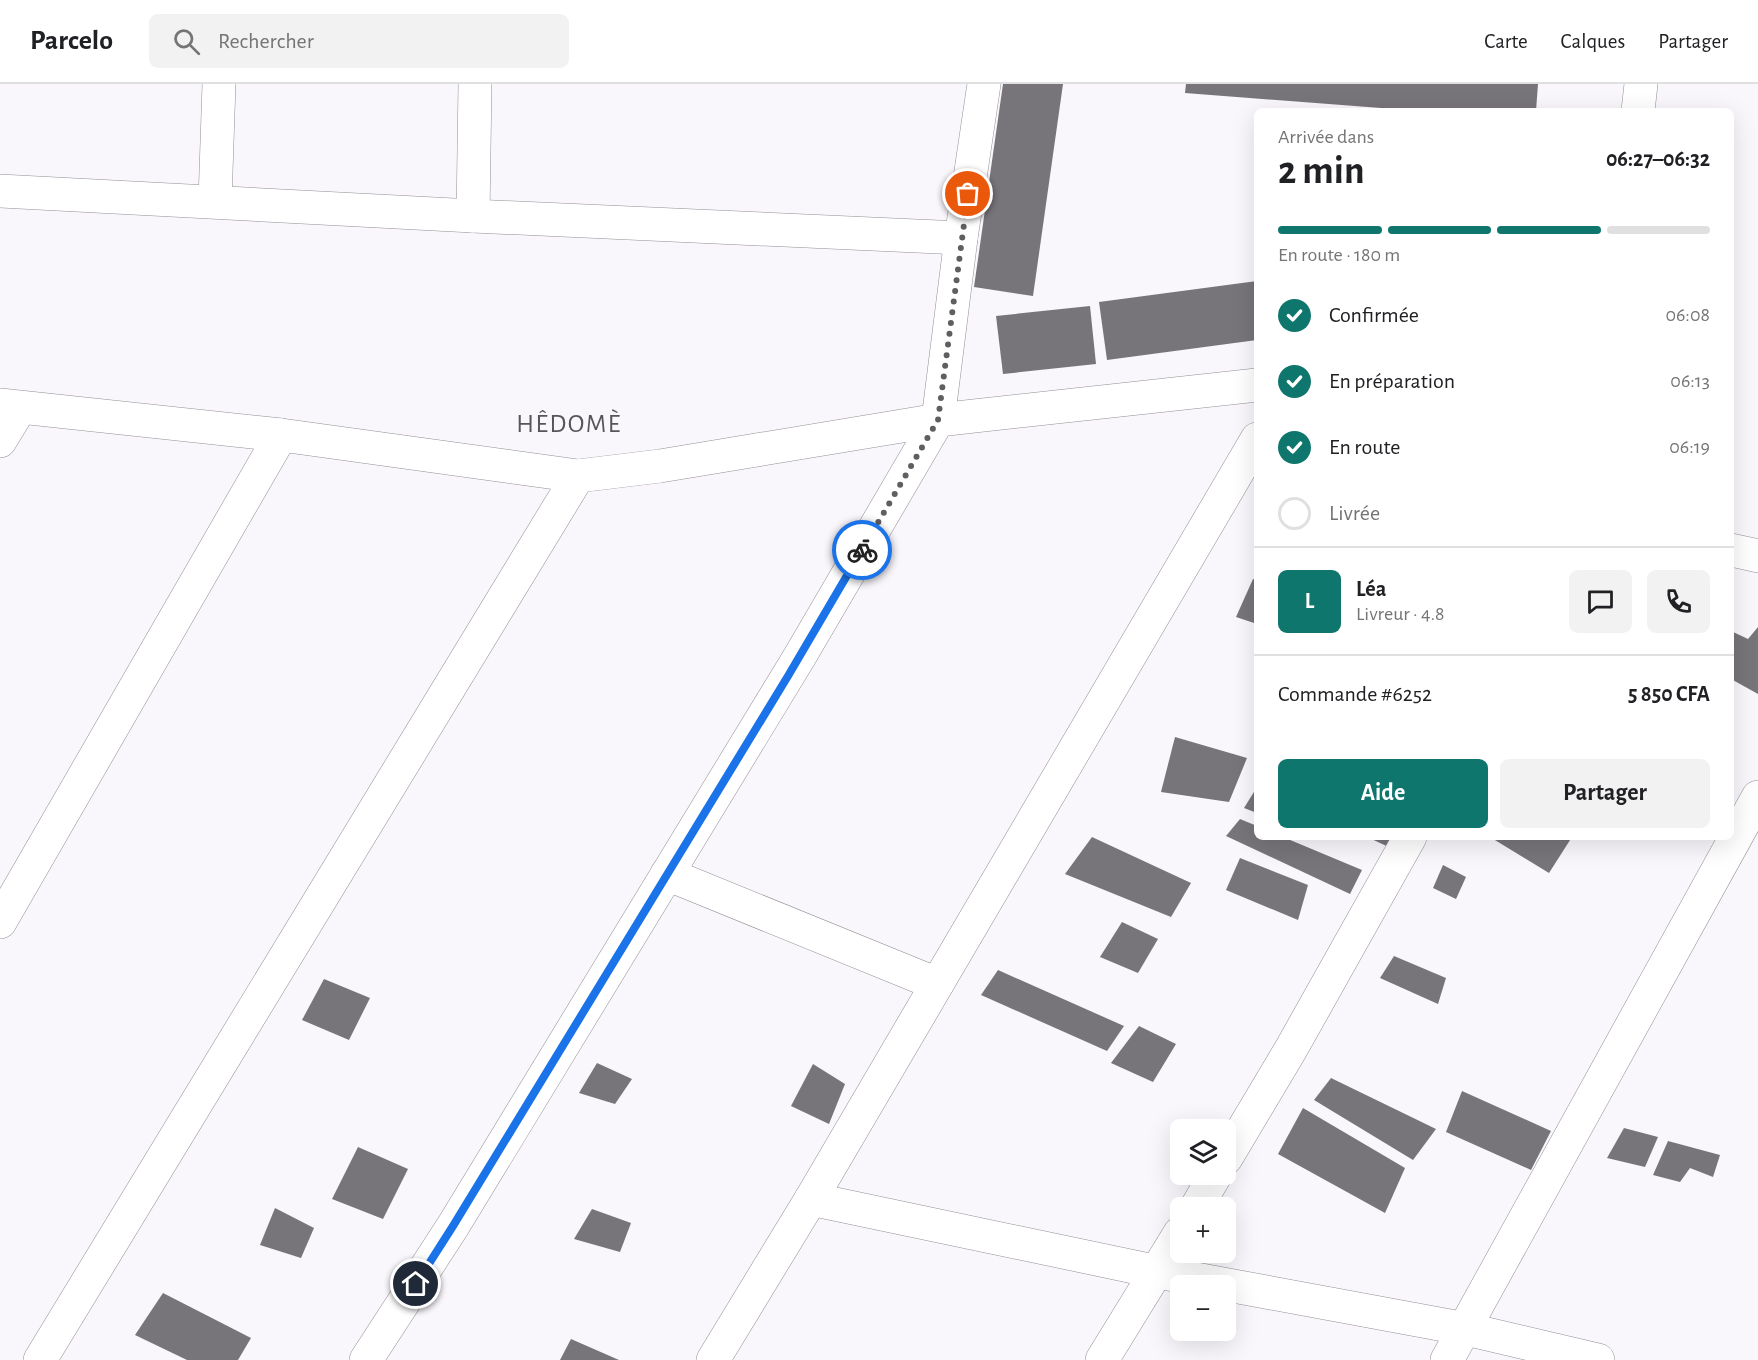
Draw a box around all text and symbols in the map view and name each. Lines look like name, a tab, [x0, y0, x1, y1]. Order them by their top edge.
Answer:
search box	[149, 14, 569, 68]
icon: search	[170, 25, 203, 58]
text: Parcelo	[30, 27, 113, 55]
text: Rechercher	[218, 30, 314, 52]
text: Carte	[1484, 31, 1528, 52]
text: Calques	[1561, 31, 1625, 52]
text: Partager	[1658, 31, 1728, 52]
text: Arrivée dans	[1278, 127, 1374, 147]
text: 06:27–06:32	[1606, 148, 1710, 170]
text: 2 min	[1278, 152, 1365, 191]
pin	[942, 168, 993, 219]
icon: bag	[951, 177, 984, 210]
text: En route · 180 m	[1278, 245, 1400, 265]
icon: check	[1278, 299, 1311, 332]
text: Confirmée	[1329, 304, 1419, 326]
text: 06:08	[1665, 305, 1710, 325]
icon: check	[1278, 365, 1311, 398]
text: En préparation	[1329, 370, 1455, 392]
text: 06:13	[1670, 371, 1710, 391]
district label: HÊDOMÈ	[516, 409, 622, 437]
icon: check	[1278, 431, 1311, 464]
text: En route	[1329, 436, 1400, 458]
text: 06:19	[1669, 437, 1710, 457]
text: Livrée	[1329, 502, 1380, 524]
courier	[832, 520, 892, 580]
icon: bike	[846, 534, 879, 567]
button: chat	[1569, 570, 1632, 633]
button: phone	[1647, 570, 1710, 633]
text: Léa	[1356, 578, 1386, 600]
text: L	[1305, 590, 1314, 612]
text: Livreur · 4.8	[1356, 604, 1445, 624]
text: Commande #6252	[1278, 683, 1432, 705]
text: 5 850 CFA	[1628, 683, 1710, 705]
button: Aide	[1278, 759, 1488, 828]
button: Partager	[1500, 759, 1710, 828]
map controls	[1170, 1119, 1236, 1341]
button: layers	[1170, 1119, 1236, 1185]
button: +	[1170, 1197, 1236, 1263]
pin	[390, 1258, 441, 1309]
icon: home	[399, 1267, 432, 1300]
button: −	[1170, 1275, 1236, 1341]

